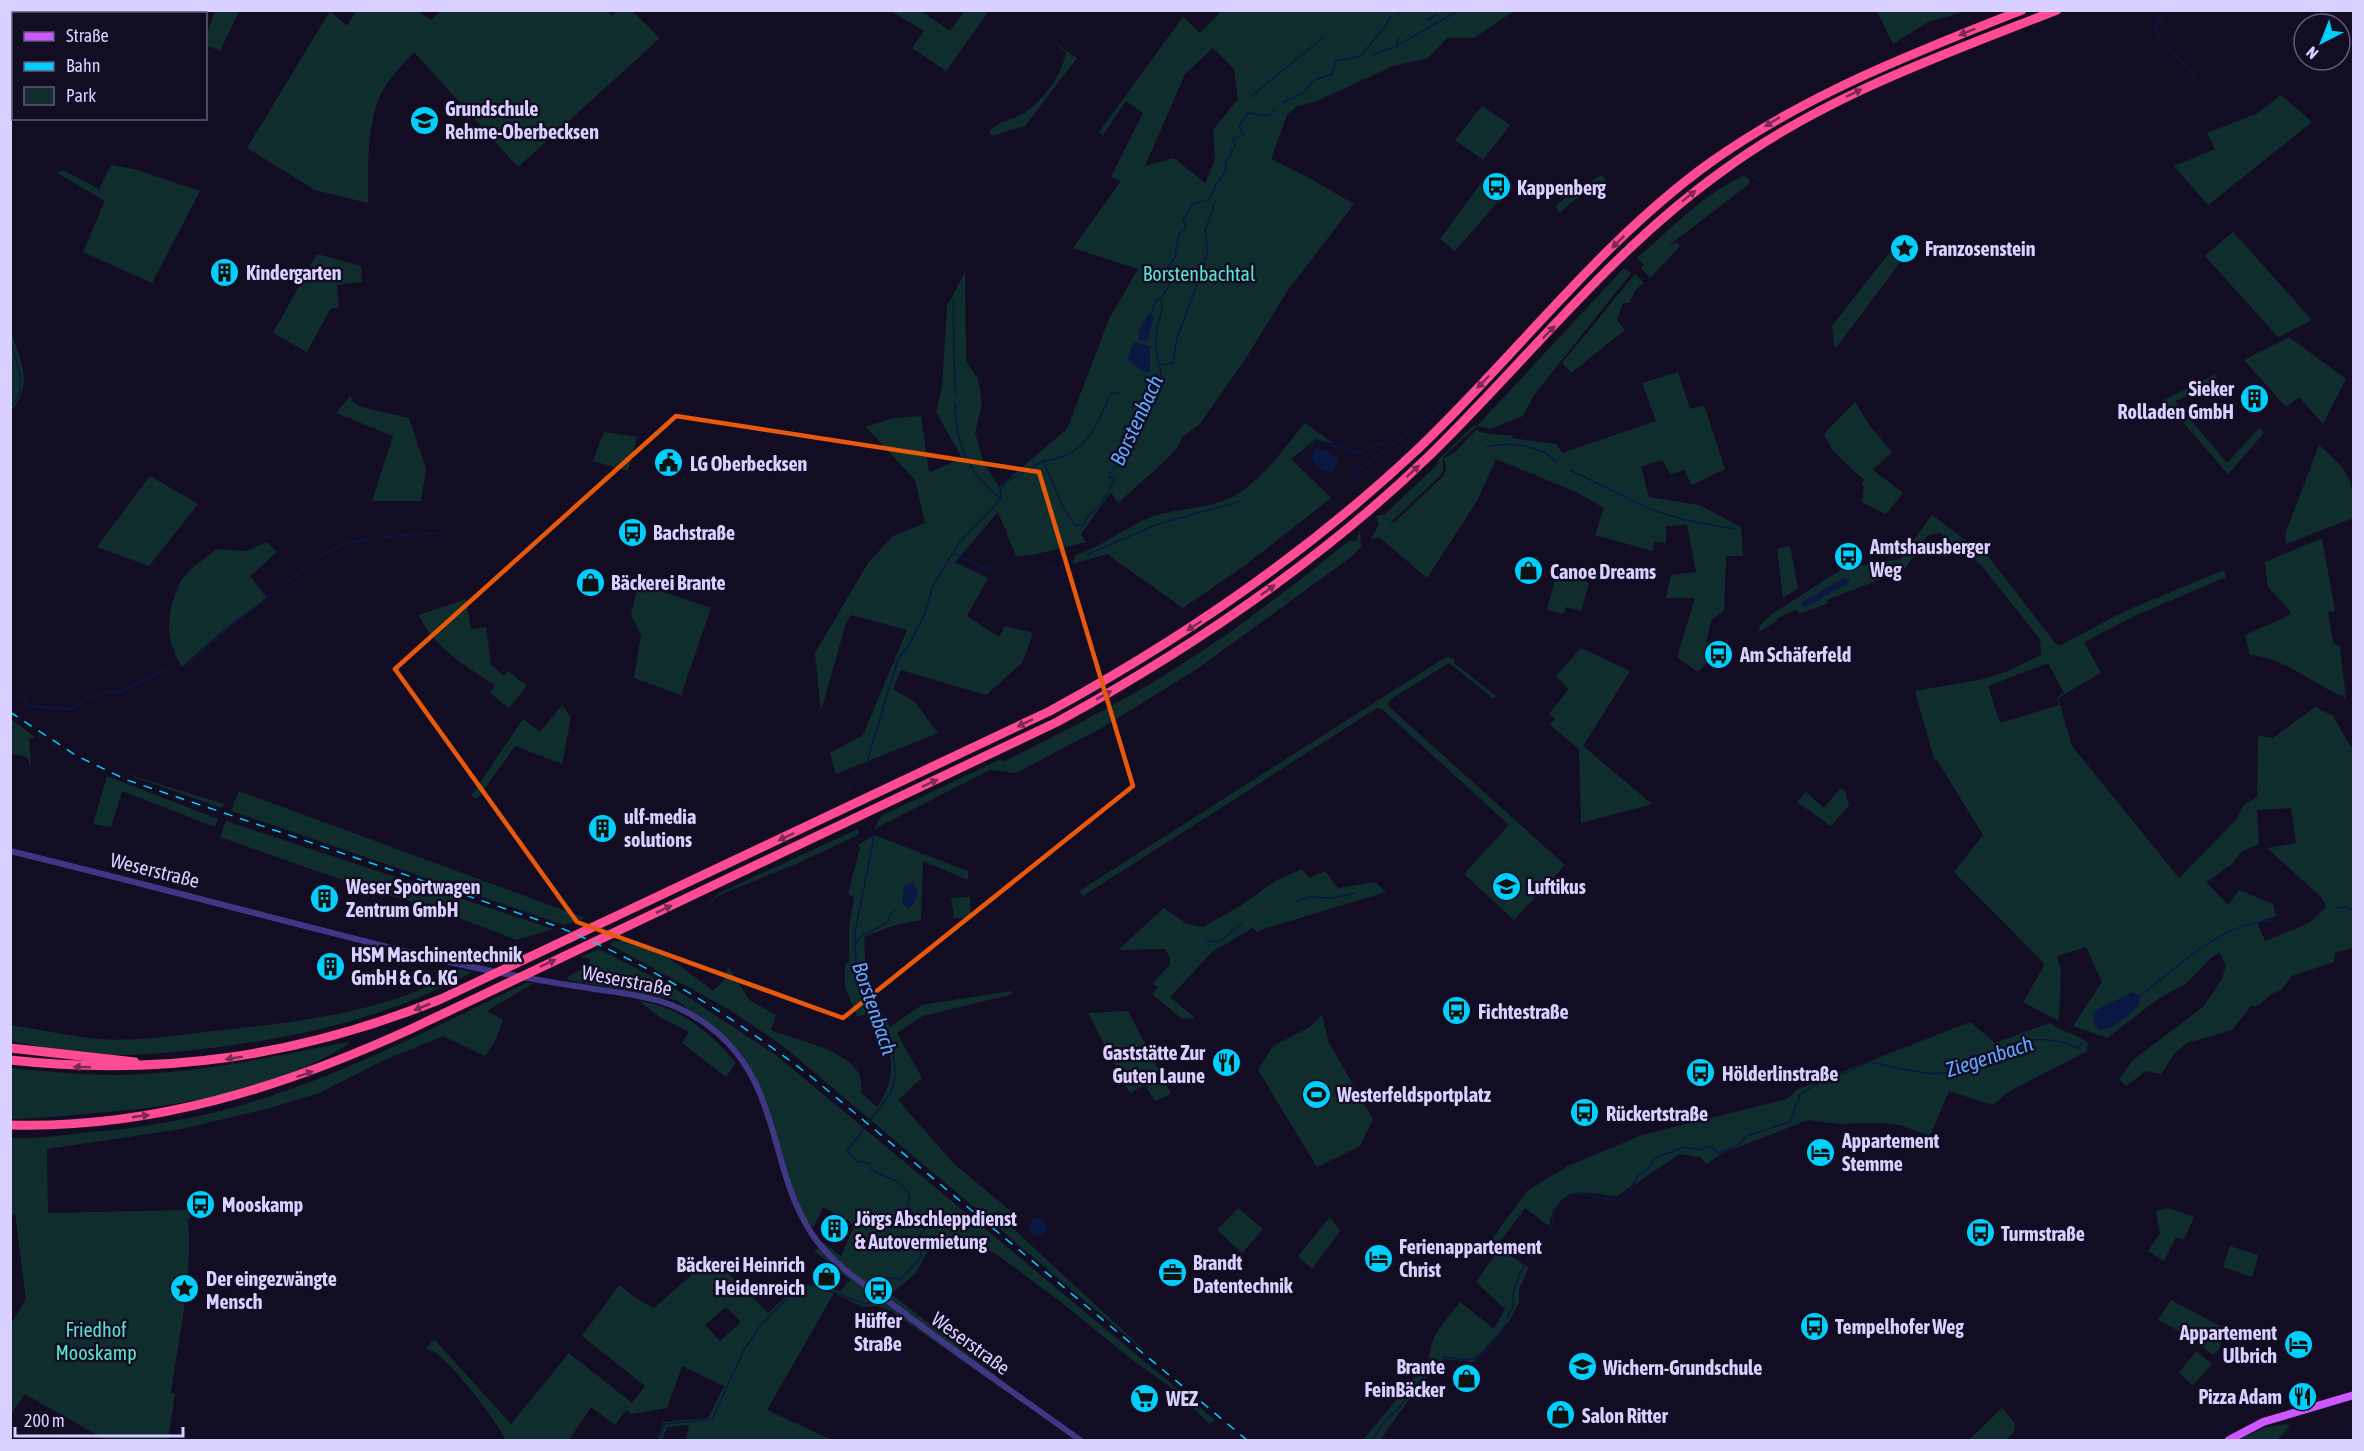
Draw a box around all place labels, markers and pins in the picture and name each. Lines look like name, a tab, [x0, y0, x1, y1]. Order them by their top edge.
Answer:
place label: Grundschule Rehme-Oberbecksen	[445, 97, 599, 143]
school or university icon: Grundschule Rehme-Oberbecksen	[408, 104, 440, 136]
bus stop icon: Kappenberg	[1480, 171, 1512, 203]
place label: Kappenberg	[1517, 176, 1606, 199]
place icon: Franzosenstein	[1888, 232, 1920, 264]
place label: Franzosenstein	[1925, 237, 2035, 260]
building icon: Kindergarten	[209, 256, 241, 288]
place label: Kindergarten	[246, 261, 342, 284]
place label: Sieker Rolladen GmbH	[2118, 377, 2235, 423]
building icon: Sieker Rolladen GmbH	[2239, 383, 2271, 415]
public building icon: LG Oberbecksen	[653, 447, 685, 479]
place label: LG Oberbecksen	[690, 452, 807, 475]
bus stop icon: Bachstraße	[616, 516, 648, 548]
place label: Bachstraße	[653, 521, 735, 544]
place label: Amtshausberger Weg	[1869, 535, 1991, 581]
bus stop icon: Amtshausberger Weg	[1833, 541, 1865, 573]
shop icon: Canoe Dreams	[1513, 555, 1545, 587]
place label: Canoe Dreams	[1550, 560, 1656, 583]
shop icon: Bäckerei Brante	[574, 566, 606, 598]
place label: Bäckerei Brante	[611, 571, 726, 594]
bus stop icon: Am Schäferfeld	[1703, 638, 1735, 670]
place label: Am Schäferfeld	[1739, 643, 1851, 666]
place label: ulf-media solutions	[624, 805, 696, 851]
building icon: ulf-media solutions	[587, 812, 619, 844]
school or university icon: Luftikus	[1490, 870, 1522, 902]
place label: Weser Sportwagen Zentrum GmbH	[345, 875, 481, 921]
place label: Luftikus	[1527, 875, 1586, 898]
building icon: Weser Sportwagen Zentrum GmbH	[309, 882, 341, 914]
place label: HSM Maschinentechnik GmbH & Co. KG	[351, 943, 522, 989]
building icon: HSM Maschinentechnik GmbH & Co. KG	[314, 950, 346, 982]
bus stop icon: Fichtestraße	[1441, 995, 1473, 1027]
place label: Fichtestraße	[1478, 1000, 1569, 1023]
place label: Gaststätte Zur Guten Laune	[1102, 1041, 1206, 1087]
restaurant icon: Gaststätte Zur Guten Laune	[1210, 1047, 1242, 1079]
bus stop icon: Hölderlinstraße	[1685, 1057, 1717, 1089]
place label: Hölderlinstraße	[1722, 1062, 1838, 1085]
sports icon: Westerfeldsportplatz	[1300, 1078, 1332, 1110]
place label: Westerfeldsportplatz	[1336, 1083, 1492, 1106]
bus stop icon: Rückertstraße	[1569, 1097, 1601, 1129]
place label: Rückertstraße	[1606, 1102, 1708, 1125]
place label: Appartement Stemme	[1841, 1129, 1940, 1175]
hotel icon: Appartement Stemme	[1805, 1136, 1837, 1168]
bus stop icon: Mooskamp	[185, 1188, 217, 1220]
place label: Mooskamp	[222, 1193, 303, 1216]
place label: Jörgs Abschleppdienst & Autovermietung	[854, 1207, 1017, 1253]
building icon: Jörgs Abschleppdienst & Autovermietung	[818, 1213, 850, 1245]
bus stop icon: Turmstraße	[1964, 1217, 1996, 1249]
place label: Turmstraße	[2001, 1222, 2085, 1245]
place label: Ferienappartement Christ	[1399, 1235, 1542, 1281]
hotel icon: Ferienappartement Christ	[1362, 1242, 1394, 1274]
place label: Brandt Datentechnik	[1193, 1251, 1293, 1297]
place label: Bäckerei Heinrich Heidenreich	[676, 1253, 805, 1299]
office icon: Brandt Datentechnik	[1156, 1257, 1188, 1289]
shop icon: Bäckerei Heinrich Heidenreich	[810, 1260, 842, 1292]
place label: Der eingezwängte Mensch	[206, 1267, 337, 1313]
place icon: Der eingezwängte Mensch	[169, 1273, 201, 1305]
bus stop icon: Hüffer Straße	[862, 1274, 894, 1306]
place label: Hüffer Straße	[854, 1309, 903, 1355]
bus stop icon: Tempelhofer Weg	[1798, 1310, 1830, 1342]
place label: Tempelhofer Weg	[1835, 1315, 1964, 1338]
place label: Appartement Ulbrich	[2179, 1321, 2277, 1367]
hotel icon: Appartement Ulbrich	[2282, 1328, 2314, 1360]
school or university icon: Wichern-Grundschule	[1566, 1351, 1598, 1383]
place label: Brante FeinBäcker	[1364, 1355, 1446, 1401]
place label: Wichern-Grundschule	[1602, 1356, 1762, 1379]
shop icon: Brante FeinBäcker	[1450, 1362, 1482, 1394]
restaurant icon: Pizza Adam	[2287, 1380, 2319, 1412]
supermarket icon: WEZ	[1129, 1382, 1161, 1414]
place label: Pizza Adam	[2198, 1385, 2282, 1408]
place label: WEZ	[1165, 1387, 1199, 1410]
shop icon: Salon Ritter	[1545, 1399, 1577, 1431]
place label: Salon Ritter	[1582, 1404, 1669, 1427]

